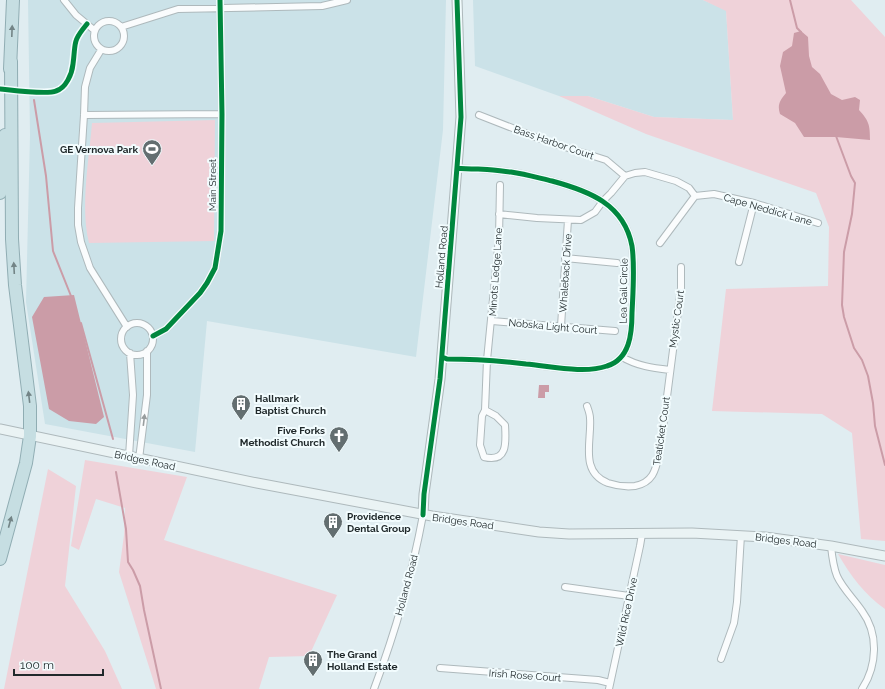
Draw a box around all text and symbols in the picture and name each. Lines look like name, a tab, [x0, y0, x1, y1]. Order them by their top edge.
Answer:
one-way arrow	[9, 24, 15, 37]
street label: Bass Harbor Court	[512, 124, 596, 162]
sports icon: GE Vernova Park	[141, 138, 163, 166]
place label: GE Vernova Park	[60, 144, 138, 155]
street label: Main Street	[207, 158, 218, 211]
street label: Cape Neddick Lane	[722, 192, 813, 227]
street label: Holland Road	[433, 225, 450, 289]
street label: Minots Ledge Lane	[487, 227, 504, 317]
street label: Whaleback Drive	[557, 233, 574, 313]
street label: Lea Gail Circle	[617, 258, 630, 324]
one-way arrow	[10, 262, 17, 274]
street label: Mystic Court	[667, 289, 686, 349]
street label: Nobska Light Court	[508, 317, 599, 336]
one-way arrow	[26, 391, 32, 403]
building icon: Hallmark Baptist Church	[230, 393, 252, 421]
place label: Hallmark Baptist Church	[255, 393, 326, 416]
street label: Teaticket Court	[651, 395, 672, 466]
one-way arrow	[141, 414, 147, 426]
place label: Five Forks Methodist Church	[240, 425, 325, 448]
church icon: Five Forks Methodist Church	[328, 425, 350, 453]
street label: Bridges Road	[113, 449, 176, 472]
building icon: Providence Dental Group	[322, 511, 344, 539]
place label: Providence Dental Group	[347, 511, 411, 534]
street label: Bridges Road	[431, 512, 494, 531]
one-way arrow	[7, 515, 13, 527]
street label: Bridges Road	[754, 531, 817, 550]
street label: Holland Road	[393, 553, 420, 617]
street label: Wild Rice Drive	[614, 576, 639, 648]
building icon: The Grand Holland Estate	[302, 649, 324, 677]
place label: The Grand Holland Estate	[327, 649, 398, 672]
scale bar	[14, 651, 103, 677]
text: 100 m	[20, 658, 54, 672]
street label: Irish Rose Court	[488, 667, 562, 684]

